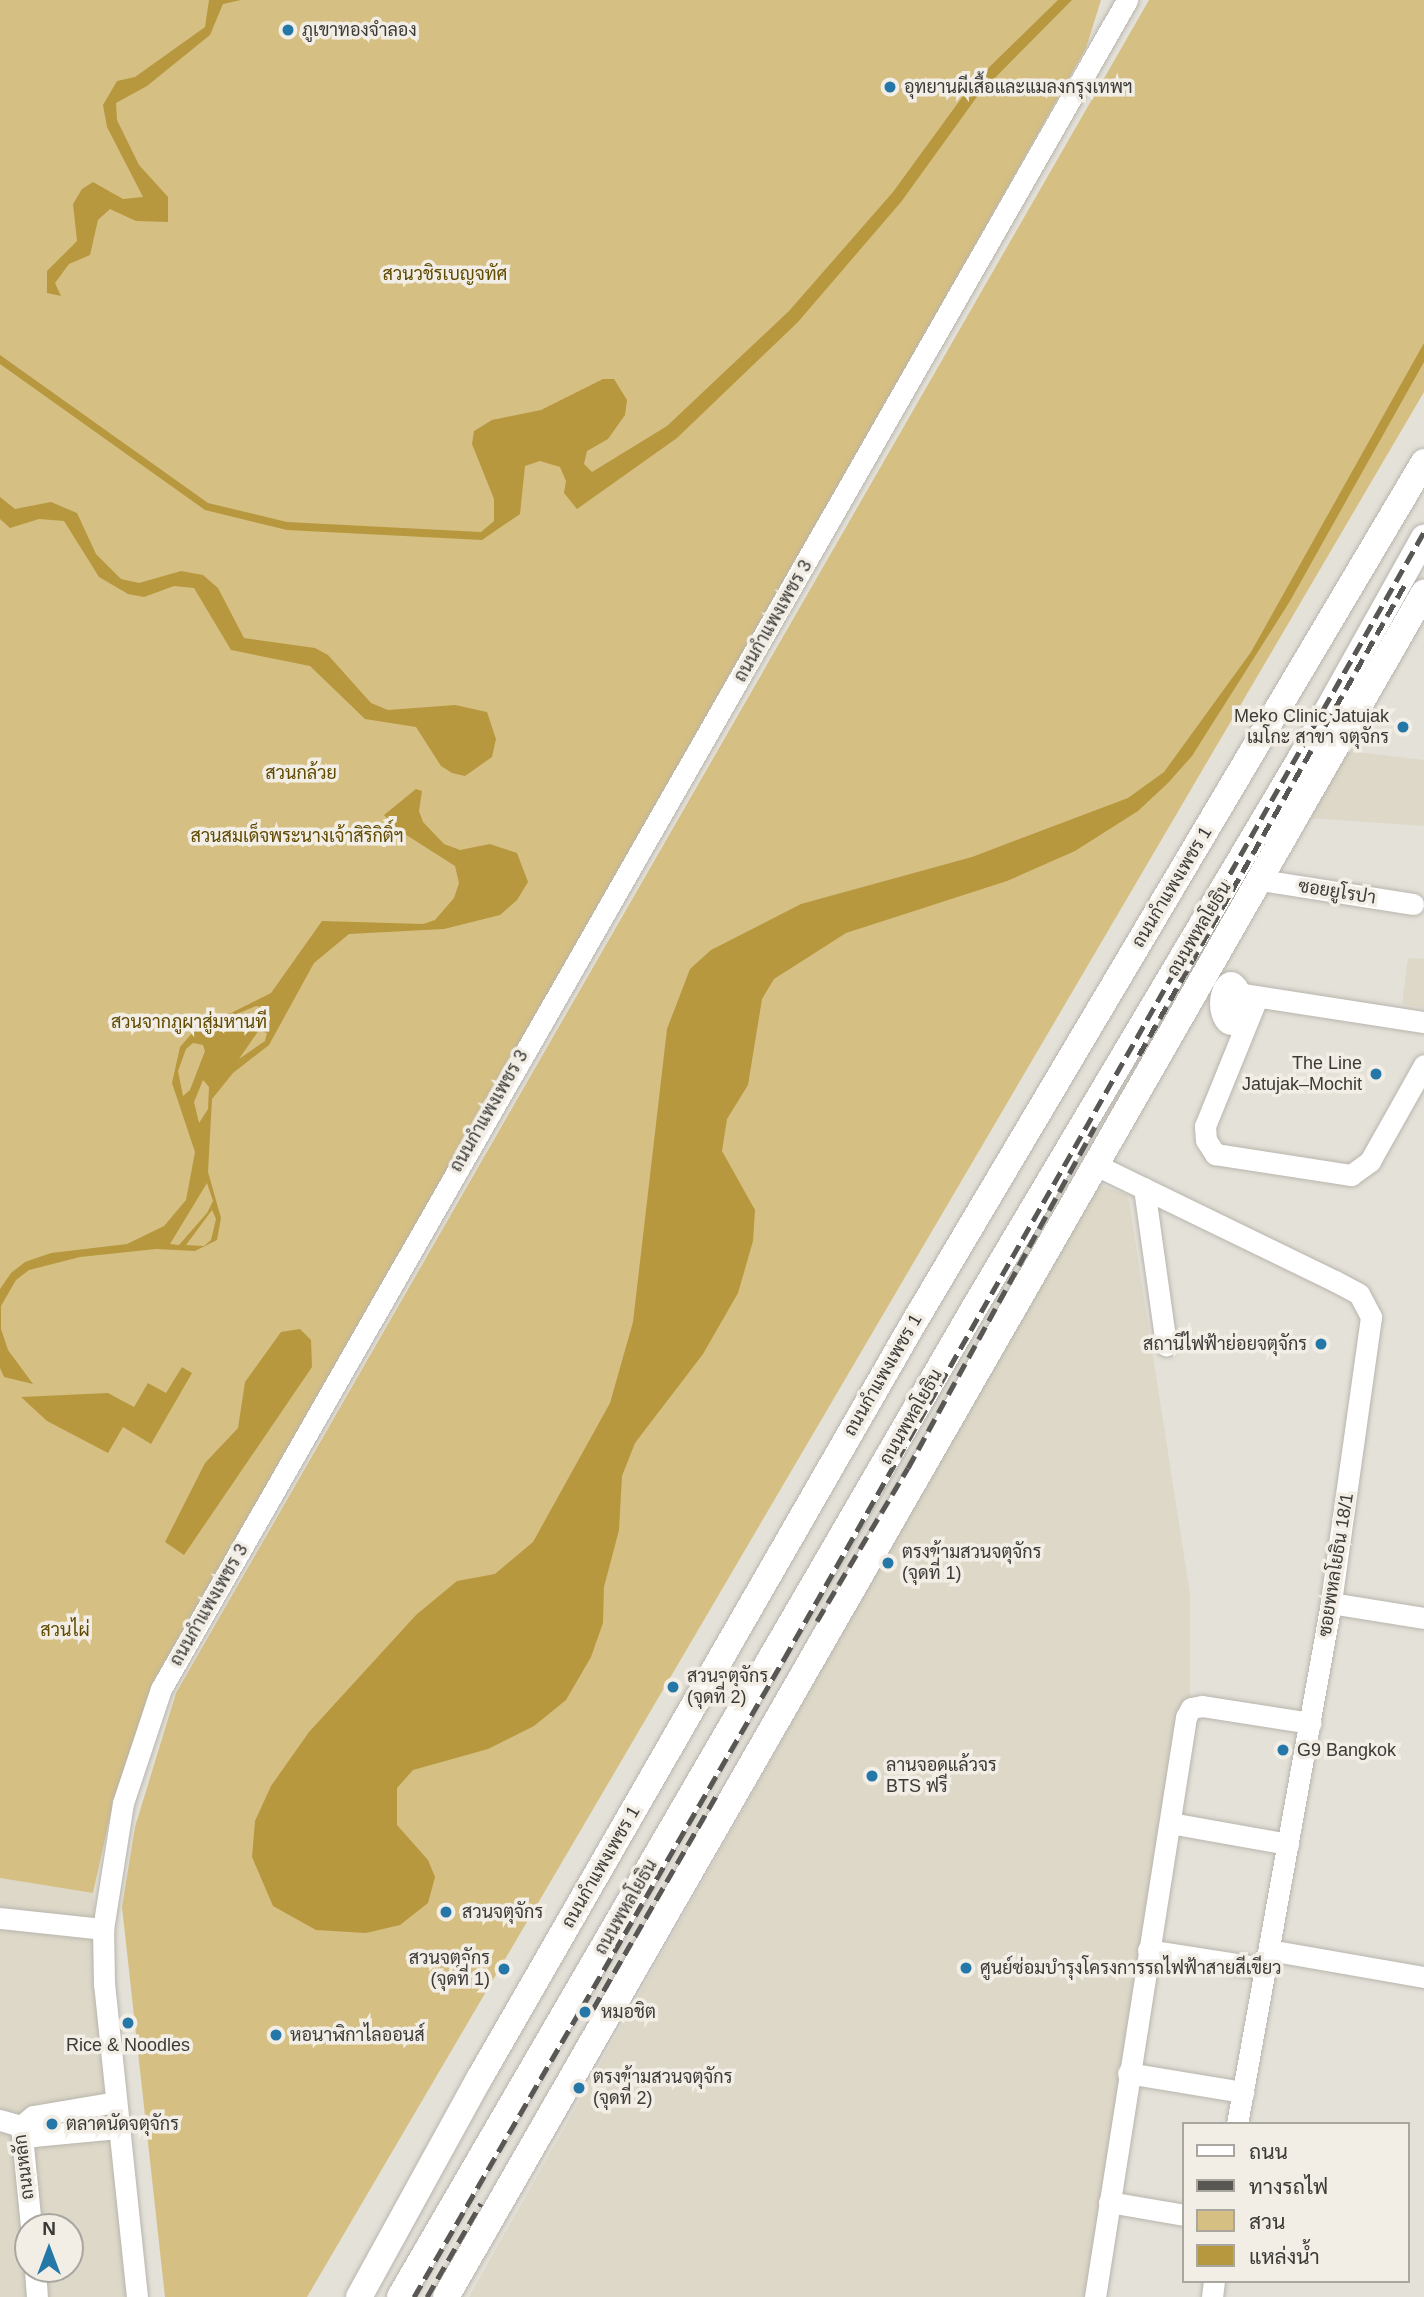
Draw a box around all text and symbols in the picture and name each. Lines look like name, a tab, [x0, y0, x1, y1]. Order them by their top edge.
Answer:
place label: ภูเขาทองจำลอง	[302, 19, 417, 41]
marker: ภูเขาทองจำลอง	[280, 22, 296, 38]
place label: อุทยานผีเสื้อและแมลงกรุงเทพฯ	[904, 76, 1133, 98]
marker: อุทยานผีเสื้อและแมลงกรุงเทพฯ	[882, 79, 898, 95]
park label: สวนวชิรเบญจทัศ	[383, 263, 507, 285]
street label: ถนนกำแพงเพชร 3	[729, 556, 817, 686]
place label: Meko Clinic Jatujak เมโกะ สาขา จตุจักร	[1234, 706, 1389, 748]
marker: Meko Clinic Jatujak เมโกะ สาขา จตุจักร	[1395, 719, 1411, 735]
park label: สวนกล้วย	[265, 762, 337, 784]
street label: ถนนกำแพงเพชร 1	[1127, 823, 1217, 951]
park label: สวนสมเด็จพระนางเจ้าสิริกิติ์ฯ	[190, 825, 404, 847]
street label: ซอยยูโรปา	[1297, 875, 1377, 909]
street label: ถนนพหลโยธิน	[1162, 878, 1236, 980]
park label: สวนจากภูผาสู่มหานที	[111, 1011, 267, 1033]
street label: ถนนกำแพงเพชร 3	[445, 1046, 533, 1176]
place label: The Line Jatujak–Mochit	[1242, 1053, 1362, 1096]
marker: The Line Jatujak–Mochit	[1368, 1066, 1384, 1082]
street label: ถนนกำแพงเพชร 1	[839, 1310, 927, 1440]
place label: สถานีไฟฟ้าย่อยจตุจักร	[1143, 1333, 1307, 1355]
marker: สถานีไฟฟ้าย่อยจตุจักร	[1313, 1336, 1329, 1352]
street label: ถนนพหลโยธิน	[875, 1365, 947, 1469]
street label: ซอยพหลโยธิน 18/1	[1314, 1492, 1358, 1638]
street label: ถนนกำแพงเพชร 3	[165, 1540, 253, 1670]
place label: ตรงข้ามสวนจตุจักร (จุดที่ 1)	[902, 1542, 1041, 1584]
marker: ตรงข้ามสวนจตุจักร (จุดที่ 1)	[880, 1555, 896, 1571]
park label: สวนไผ่	[40, 1619, 90, 1641]
place label: สวนจตุจักร (จุดที่ 2)	[687, 1666, 768, 1708]
marker: สวนจตุจักร (จุดที่ 2)	[665, 1679, 681, 1695]
place label: G9 Bangkok	[1297, 1739, 1396, 1761]
marker: G9 Bangkok	[1275, 1742, 1291, 1758]
place label: ลานจอดแล้วจร BTS ฟรี	[886, 1755, 997, 1798]
marker: ลานจอดแล้วจร BTS ฟรี	[864, 1768, 880, 1784]
street label: ถนนกำแพงเพชร 1	[557, 1802, 645, 1932]
street label: ถนนพหลโยธิน	[590, 1855, 662, 1959]
place label: สวนจตุจักร	[462, 1901, 543, 1923]
marker: สวนจตุจักร	[436, 1902, 456, 1922]
place label: สวนจตุจักร (จุดที่ 1)	[409, 1948, 490, 1990]
place label: ศูนย์ซ่อมบำรุงโครงการรถไฟฟ้าสายสีเขียว	[980, 1957, 1281, 1979]
marker: ศูนย์ซ่อมบำรุงโครงการรถไฟฟ้าสายสีเขียว	[958, 1960, 974, 1976]
marker: สวนจตุจักร (จุดที่ 1)	[496, 1961, 512, 1977]
place label: หมอชิต	[601, 2001, 656, 2023]
marker: หมอชิต	[575, 2002, 595, 2022]
marker: Rice & Noodles	[120, 2015, 136, 2031]
place label: หอนาฬิกาไลออนส์	[290, 2024, 425, 2046]
marker: หอนาฬิกาไลออนส์	[268, 2027, 284, 2043]
place label: Rice & Noodles	[66, 2034, 190, 2056]
place label: ตรงข้ามสวนจตุจักร (จุดที่ 2)	[593, 2067, 732, 2110]
marker: ตรงข้ามสวนจตุจักร (จุดที่ 2)	[571, 2080, 587, 2096]
place label: ตลาดนัดจตุจักร	[66, 2113, 179, 2135]
marker: ตลาดนัดจตุจักร	[44, 2116, 60, 2132]
legend	[1182, 2122, 1410, 2283]
street label: ถนนหลัก	[9, 2133, 39, 2201]
text: ถนน	[1249, 2140, 1288, 2163]
text: ทางรถไฟ	[1249, 2175, 1328, 2198]
text: สวน	[1249, 2210, 1285, 2233]
north arrow	[14, 2213, 84, 2283]
text: N	[42, 2218, 56, 2239]
text: แหล่งน้ำ	[1249, 2245, 1320, 2268]

